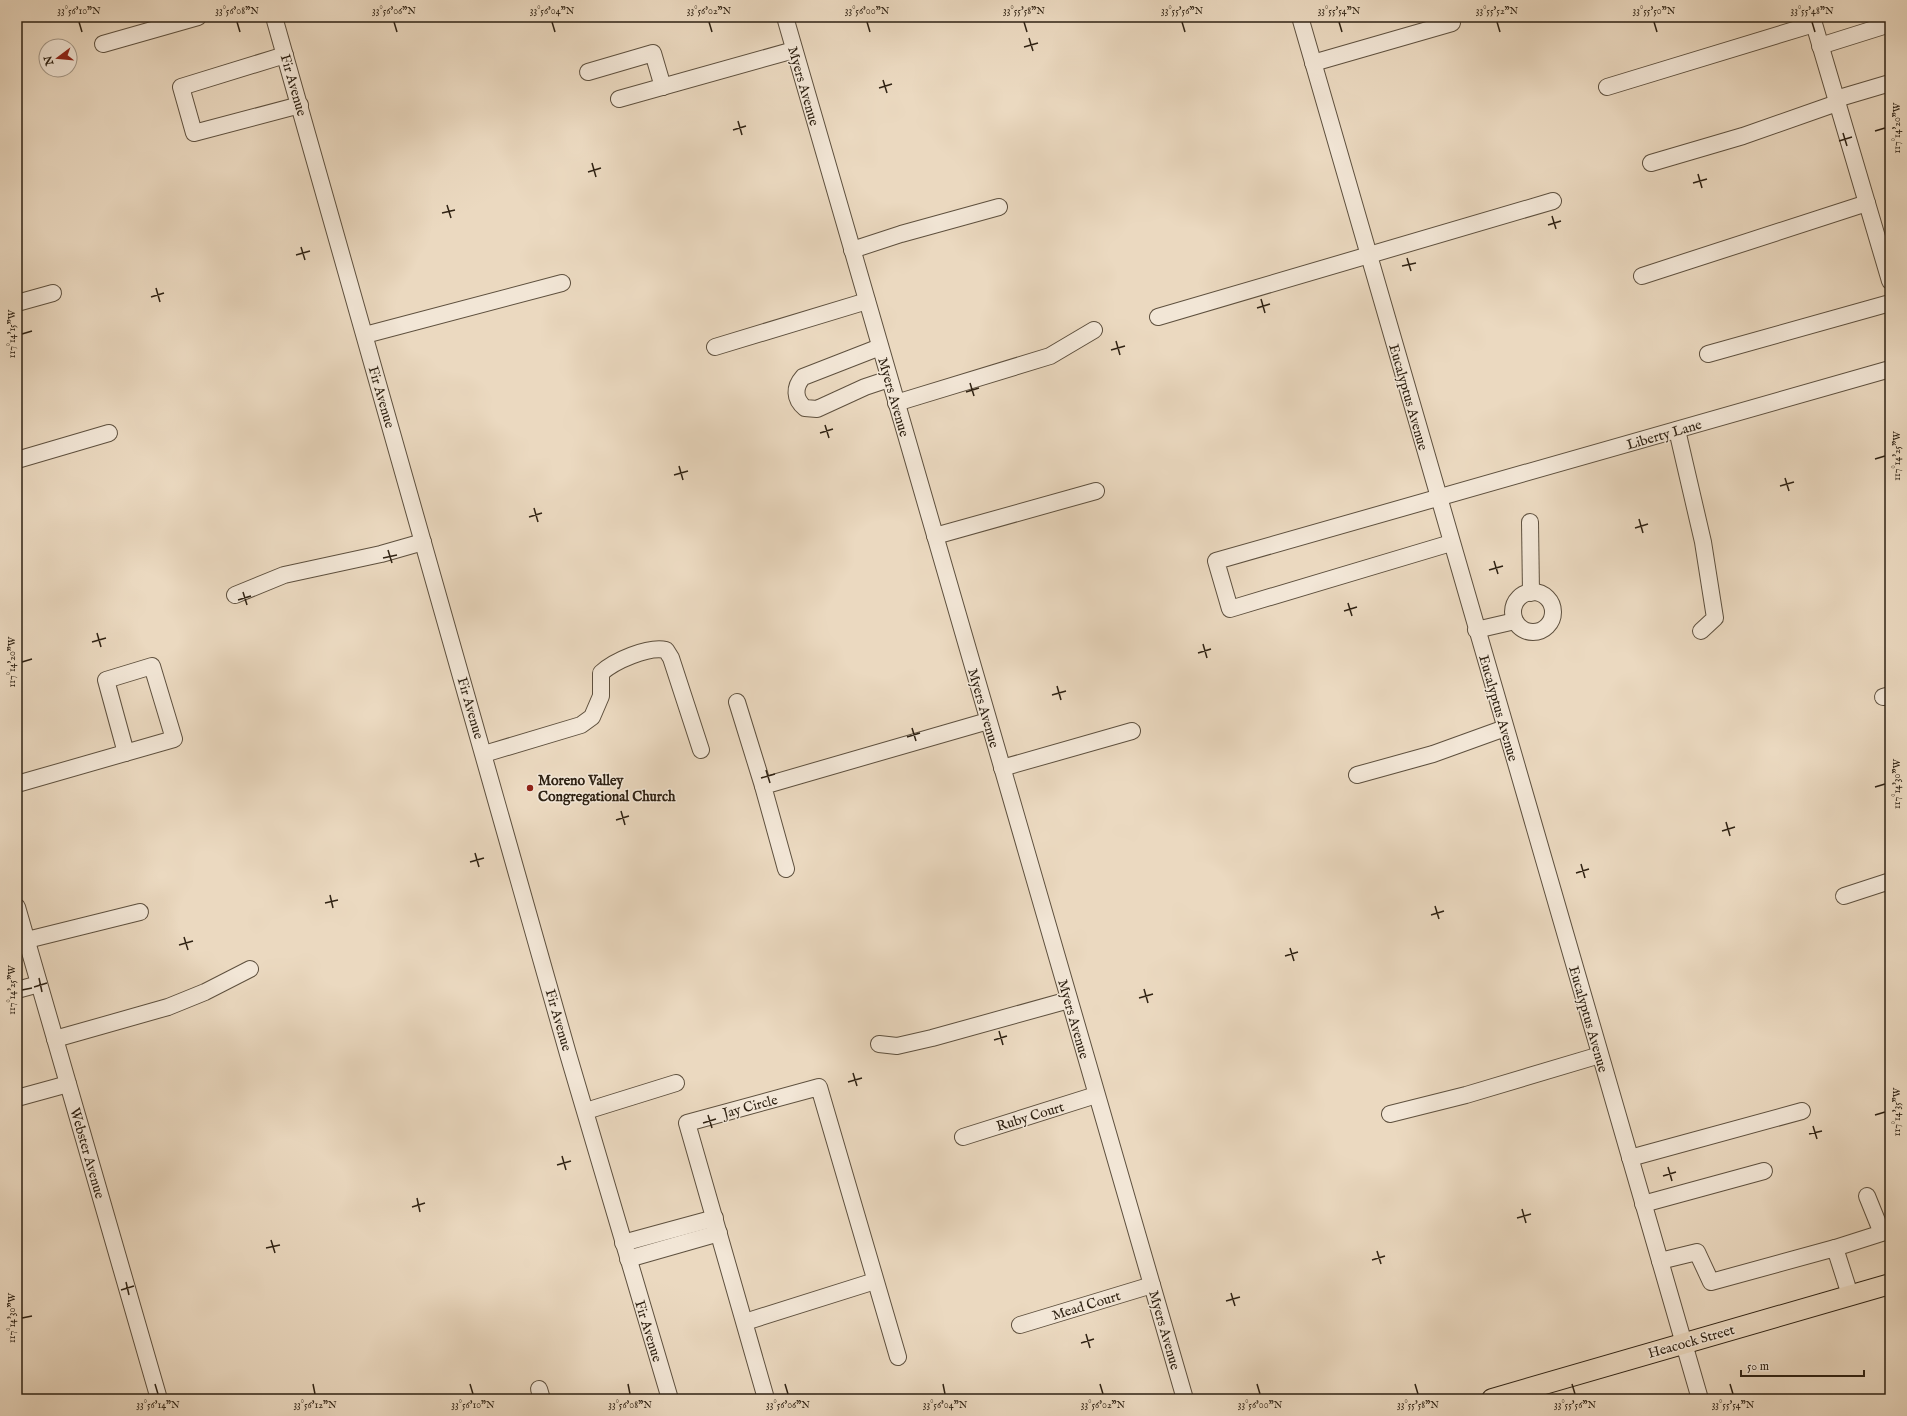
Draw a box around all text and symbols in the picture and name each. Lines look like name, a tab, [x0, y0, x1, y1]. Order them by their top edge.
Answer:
text: 33°56'10"N	[57, 5, 101, 18]
text: 33°56'08"N	[215, 5, 259, 18]
text: 33°56'06"N	[372, 5, 416, 18]
text: 33°56'04"N	[530, 5, 575, 18]
text: 33°56'02"N	[687, 5, 732, 18]
text: 33°56'00"N	[845, 5, 890, 18]
text: 33°55'58"N	[1003, 5, 1045, 18]
text: 33°55'56"N	[1161, 5, 1203, 18]
text: 33°55'54"N	[1318, 5, 1361, 18]
text: 33°55'52"N	[1476, 5, 1519, 18]
text: 33°55'50"N	[1633, 5, 1676, 18]
text: 33°55'48"N	[1790, 5, 1834, 18]
north arrow	[38, 38, 78, 78]
street label: Myers Avenue	[783, 44, 823, 129]
street label: Fir Avenue	[276, 52, 311, 119]
text: N	[41, 54, 58, 68]
text: 117°14'20"W	[1891, 102, 1904, 153]
text: 117°14'15"W	[6, 309, 19, 358]
street label: Eucalyptus Avenue	[1384, 342, 1432, 453]
street label: Myers Avenue	[873, 355, 913, 440]
street label: Fir Avenue	[364, 364, 399, 431]
street label: Liberty Lane	[1625, 415, 1704, 454]
text: 117°14'25"W	[1891, 431, 1904, 481]
text: 117°14'20"W	[6, 636, 19, 687]
street label: Eucalyptus Avenue	[1474, 653, 1522, 764]
street label: Myers Avenue	[963, 666, 1003, 751]
street label: Fir Avenue	[453, 675, 488, 742]
text: 117°14'30"W	[1891, 759, 1904, 809]
place label: Moreno Valley Congregational Church	[538, 772, 676, 806]
marker: Moreno Valley Congregational Church	[525, 783, 535, 793]
street label: Eucalyptus Avenue	[1564, 964, 1612, 1075]
text: 117°14'25"W	[6, 965, 19, 1015]
street label: Myers Avenue	[1053, 977, 1093, 1062]
street label: Fir Avenue	[541, 987, 576, 1054]
text: 117°14'35"W	[1891, 1087, 1904, 1136]
street label: Jay Circle	[719, 1091, 780, 1123]
street label: Ruby Court	[994, 1098, 1067, 1136]
street label: Webster Avenue	[65, 1106, 109, 1201]
street label: Mead Court	[1050, 1287, 1123, 1325]
street label: Myers Avenue	[1144, 1288, 1184, 1373]
text: 117°14'30"W	[6, 1293, 19, 1343]
street label: Fir Avenue	[630, 1298, 666, 1365]
street label: Heacock Street	[1646, 1321, 1737, 1363]
scale bar	[1741, 1352, 1864, 1378]
text: 50 m	[1747, 1359, 1769, 1374]
text: 33°56'14"N	[136, 1399, 180, 1412]
text: 33°56'12"N	[293, 1399, 337, 1412]
text: 33°56'10"N	[451, 1399, 495, 1412]
text: 33°56'08"N	[608, 1399, 652, 1412]
text: 33°56'06"N	[766, 1399, 810, 1412]
text: 33°56'04"N	[923, 1399, 968, 1412]
text: 33°56'02"N	[1081, 1399, 1126, 1412]
text: 33°56'00"N	[1238, 1399, 1283, 1412]
text: 33°55'58"N	[1397, 1399, 1439, 1412]
text: 33°55'56"N	[1554, 1399, 1596, 1412]
text: 33°55'54"N	[1712, 1399, 1755, 1412]

